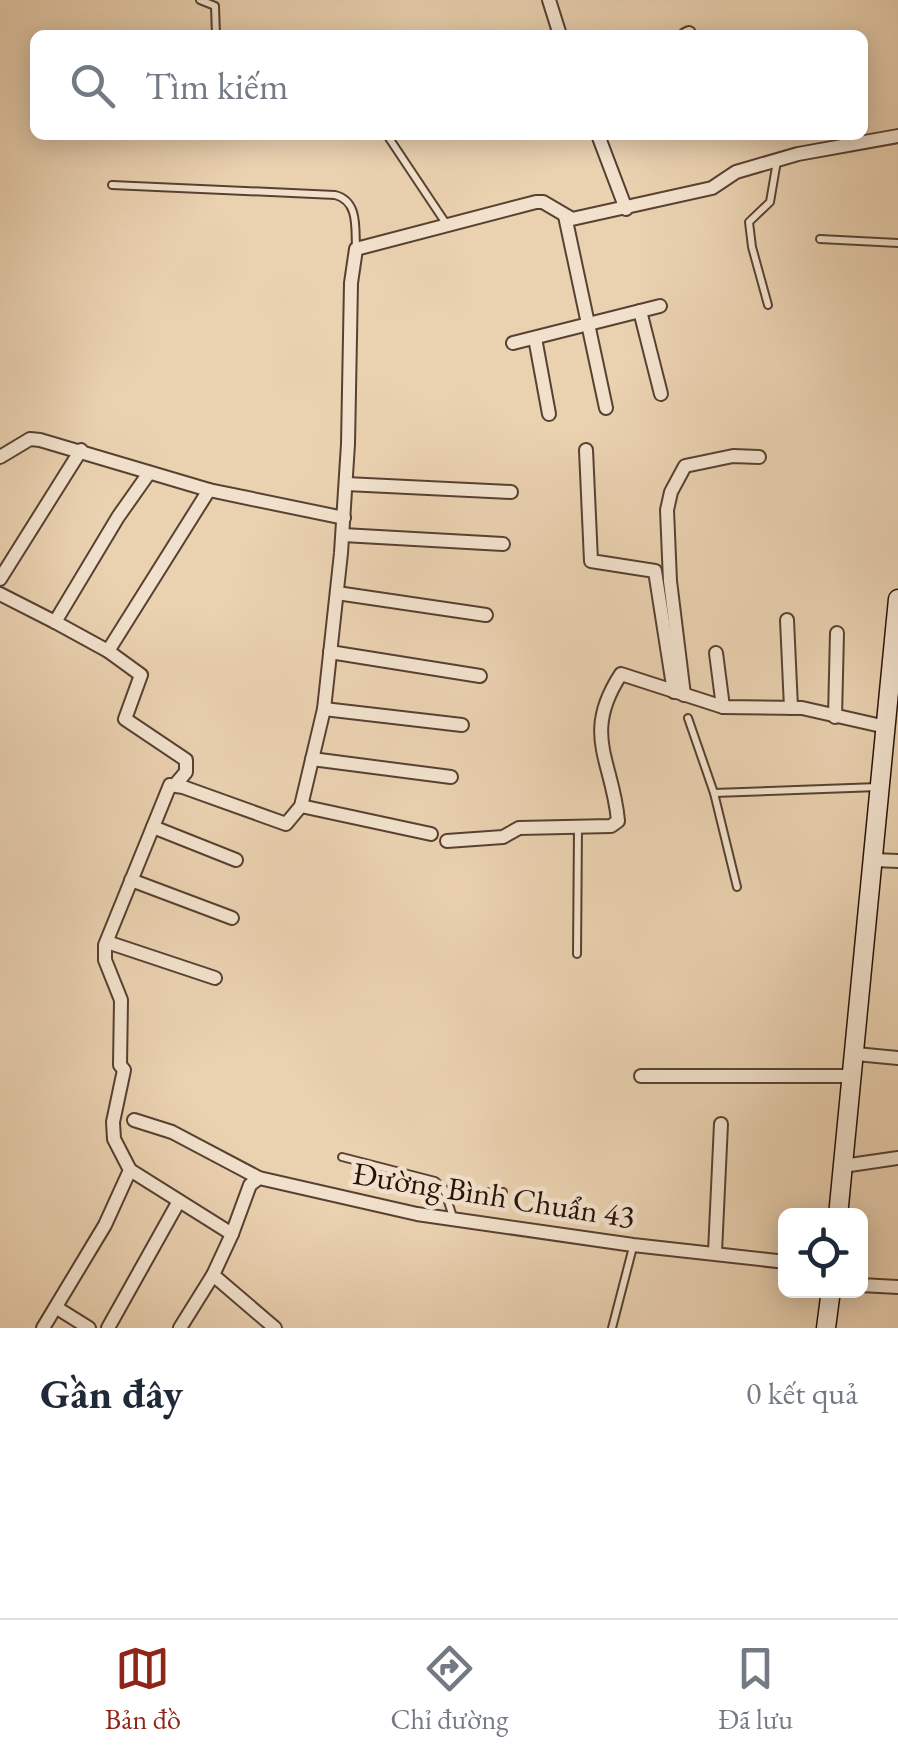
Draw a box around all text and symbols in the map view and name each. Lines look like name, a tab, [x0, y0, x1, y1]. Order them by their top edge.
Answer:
search box	[30, 30, 868, 140]
icon: search	[65, 58, 120, 113]
text: Tìm kiếm	[145, 61, 288, 110]
street label: Đường Bình Chuẩn 43	[350, 1152, 638, 1238]
map controls	[778, 1208, 868, 1298]
button: locate	[778, 1208, 868, 1298]
text: Gần đây	[40, 1366, 183, 1421]
text: 0 kết quả	[746, 1372, 858, 1414]
tab: Bản đồ	[105, 1641, 181, 1737]
tab: Chỉ đường	[391, 1641, 508, 1737]
tab: Đã lưu	[718, 1641, 793, 1737]

